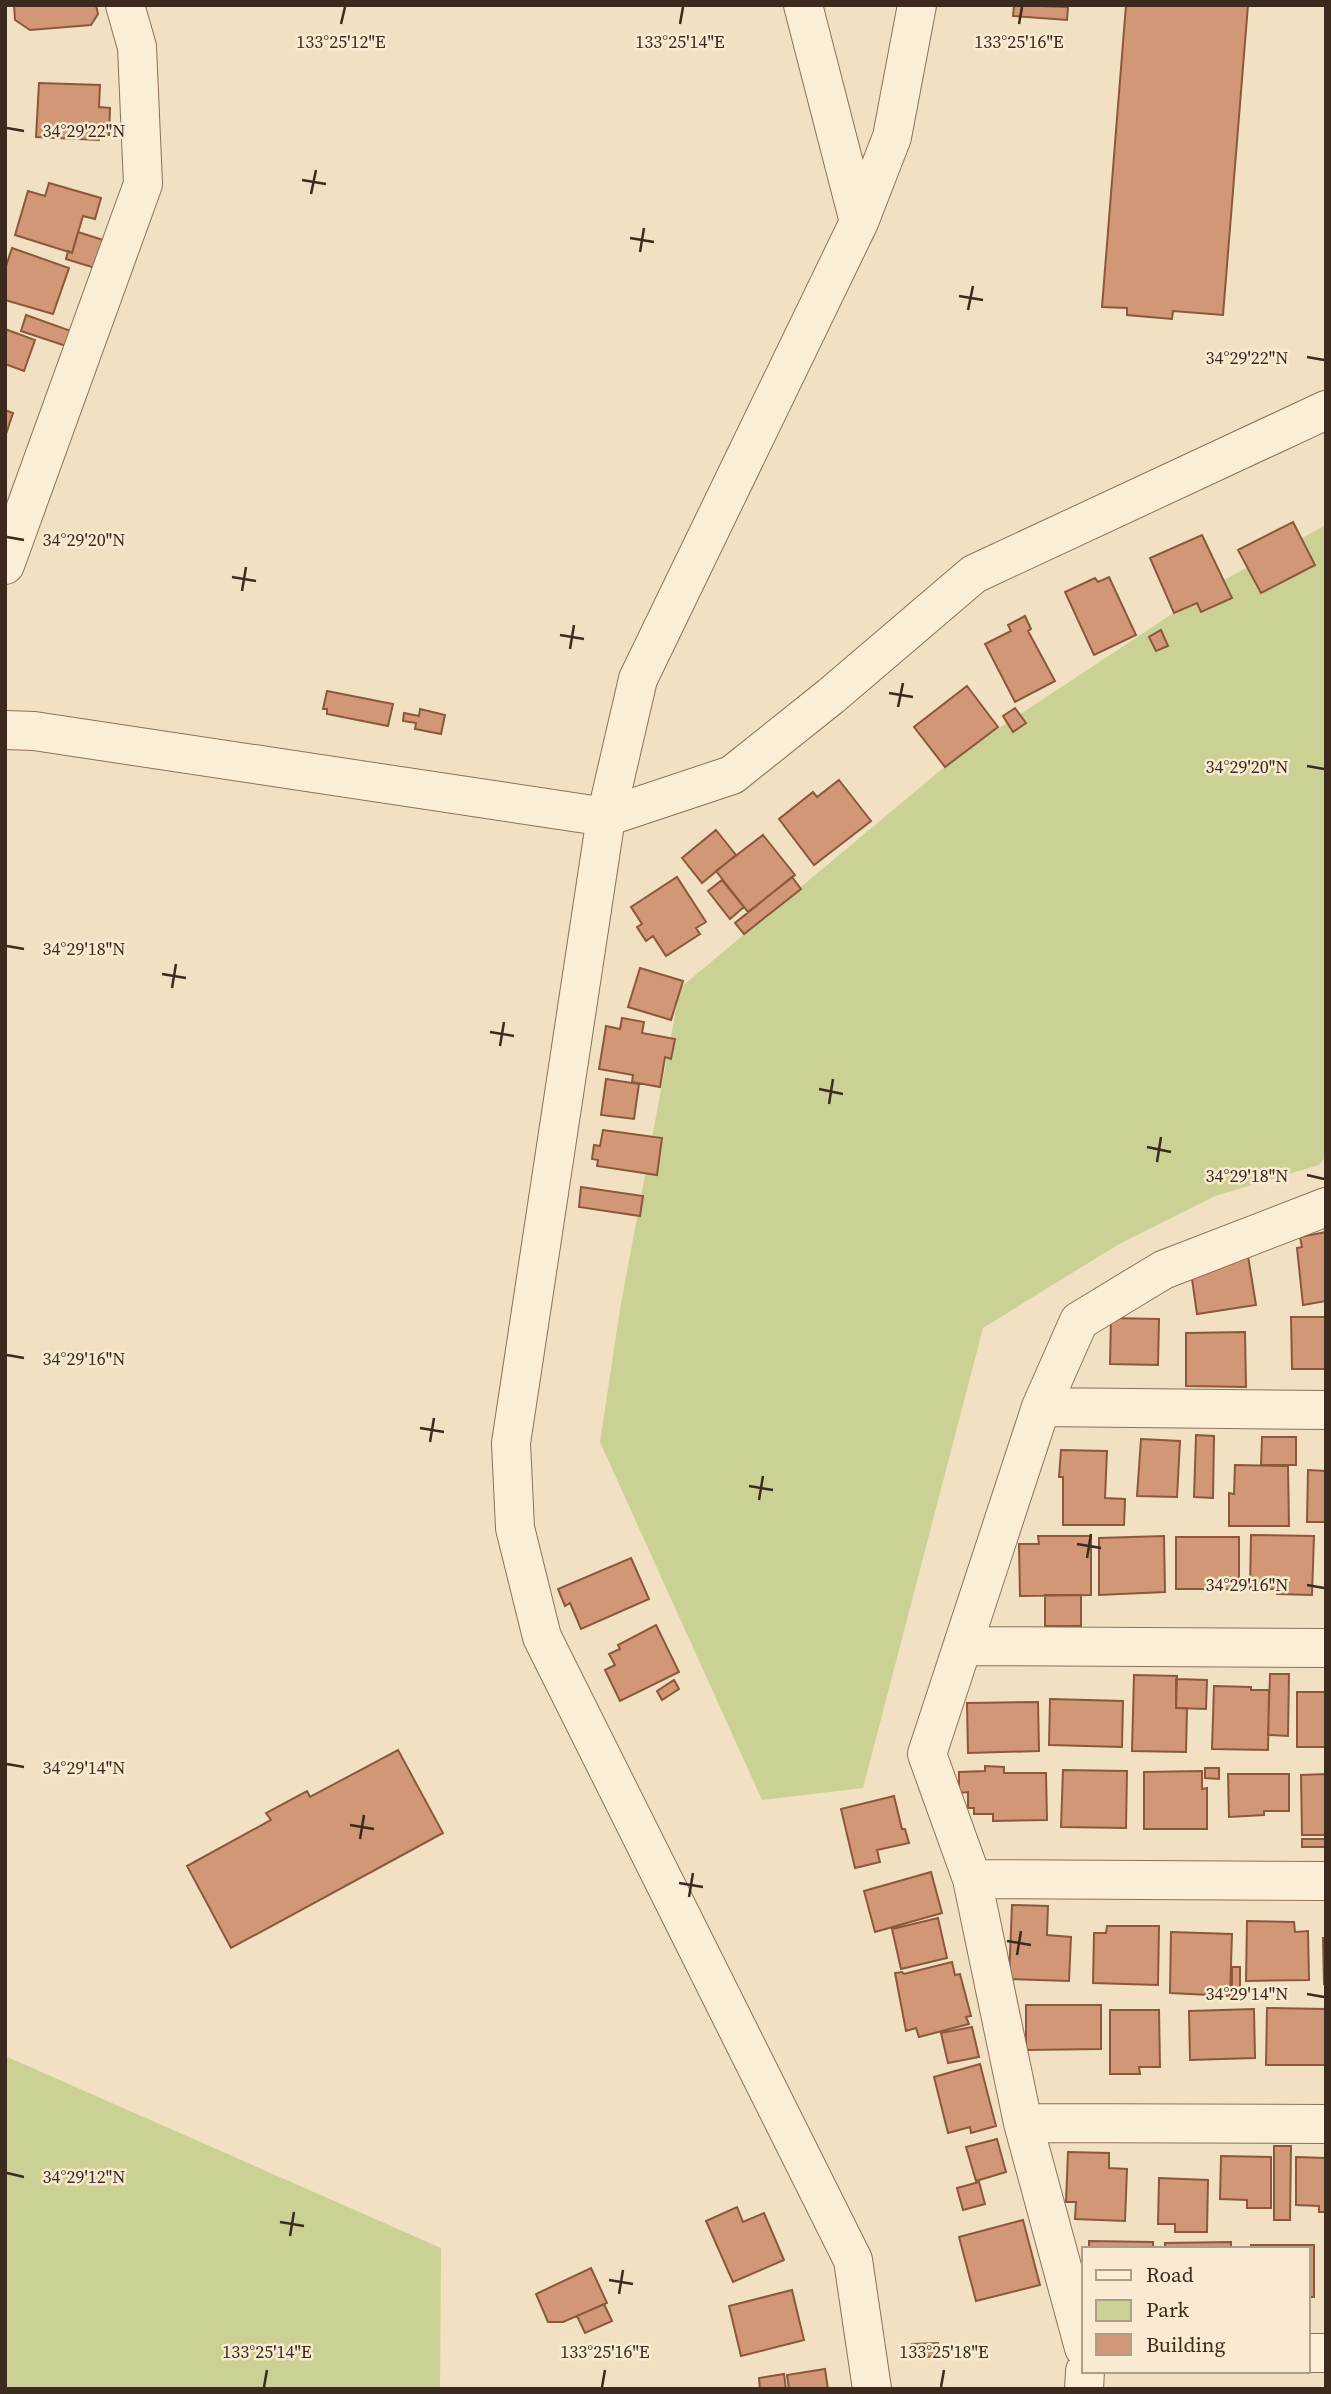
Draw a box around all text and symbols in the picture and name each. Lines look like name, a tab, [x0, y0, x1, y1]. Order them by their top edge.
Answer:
text: 133°25'12"E	[296, 29, 386, 54]
text: 133°25'14"E	[635, 29, 725, 54]
text: 133°25'16"E	[974, 29, 1064, 54]
text: 34°29'22"N	[43, 118, 125, 143]
text: 34°29'22"N	[1206, 345, 1288, 370]
text: 34°29'20"N	[43, 527, 125, 552]
text: 34°29'20"N	[1206, 754, 1288, 779]
text: 34°29'18"N	[43, 936, 125, 961]
text: 34°29'18"N	[1206, 1163, 1288, 1188]
text: 34°29'16"N	[43, 1346, 125, 1371]
text: 34°29'16"N	[1206, 1572, 1288, 1597]
text: 34°29'14"N	[43, 1755, 125, 1780]
text: 34°29'14"N	[1206, 1981, 1288, 2006]
text: 34°29'12"N	[43, 2164, 125, 2189]
legend	[1082, 2247, 1310, 2373]
text: Road	[1146, 2260, 1194, 2289]
text: Park	[1146, 2295, 1190, 2324]
text: Building	[1146, 2330, 1225, 2359]
text: 133°25'14"E	[222, 2339, 312, 2364]
text: 133°25'16"E	[560, 2339, 650, 2364]
text: 133°25'18"E	[899, 2339, 989, 2364]

